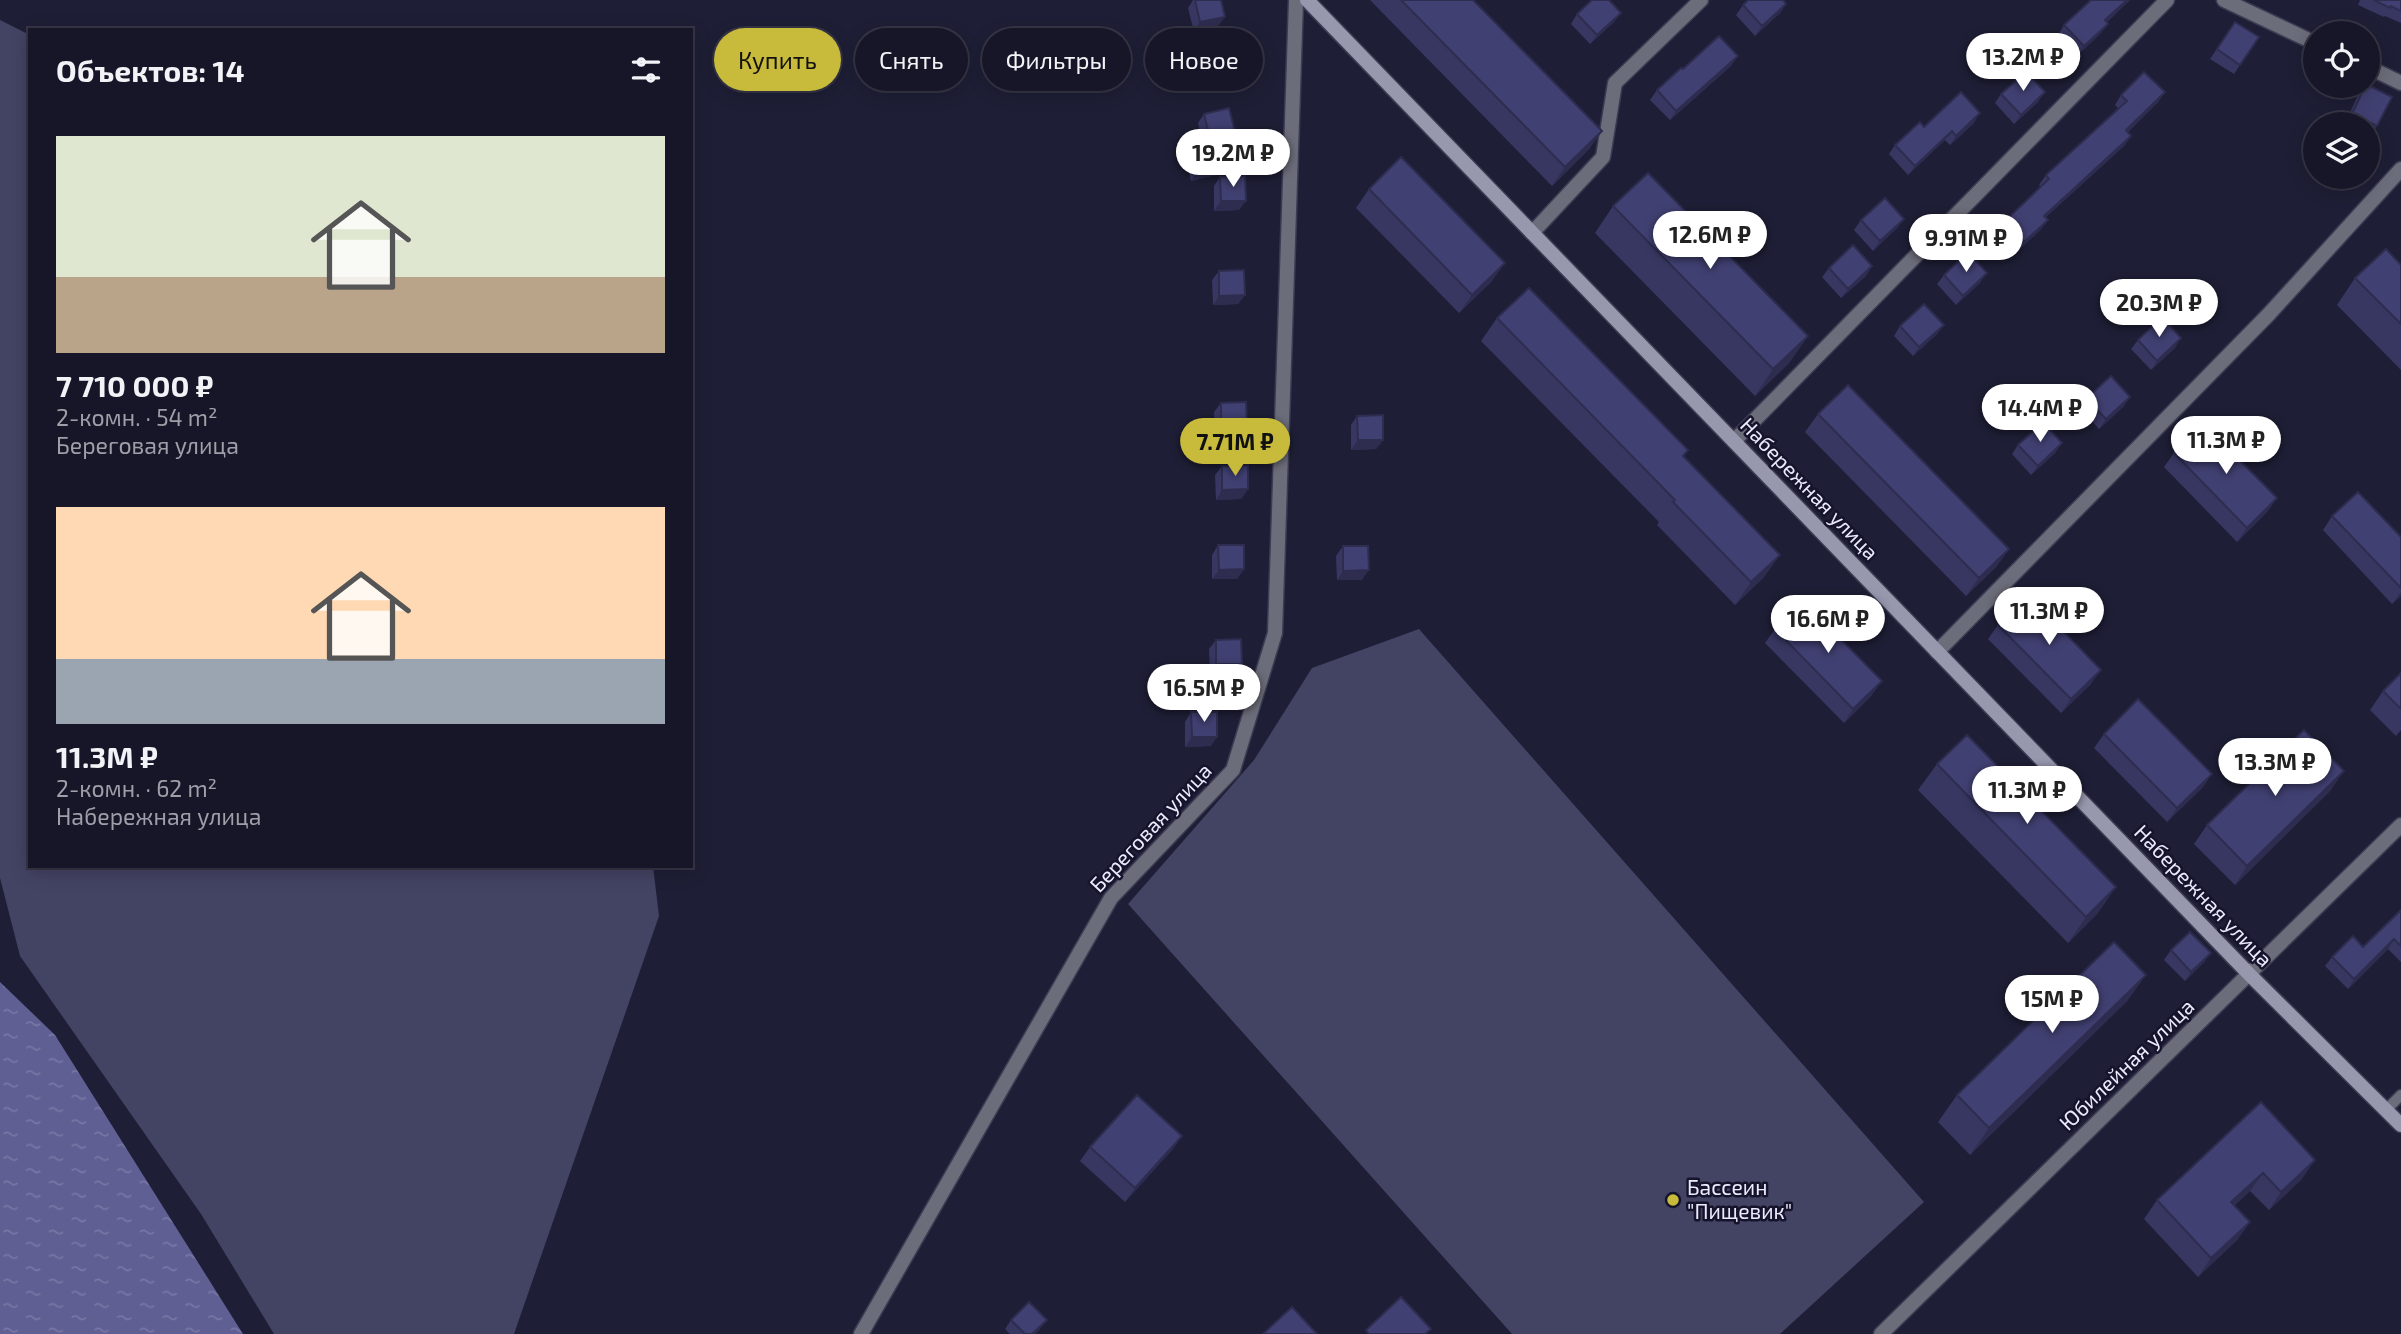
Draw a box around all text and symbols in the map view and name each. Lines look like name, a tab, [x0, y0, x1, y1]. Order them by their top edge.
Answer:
map controls	[2303, 21, 2380, 189]
button: locate	[2303, 21, 2380, 98]
chip: Купить	[714, 28, 841, 91]
chip: Снять	[855, 28, 968, 91]
chip: Фильтры	[982, 28, 1131, 91]
chip: Новое	[1145, 28, 1263, 91]
pin: 13.2M ₽	[1958, 34, 2088, 93]
text: 13.2M ₽	[1982, 42, 2064, 70]
icon: filters	[627, 51, 665, 89]
text: Объектов: 14	[56, 52, 245, 88]
button: layers	[2303, 112, 2380, 189]
pin: 19.2M ₽	[1168, 130, 1298, 189]
text: 19.2M ₽	[1192, 138, 1274, 166]
icon: home	[298, 182, 424, 308]
pin: 12.6M ₽	[1645, 212, 1775, 271]
pin: 9.91M ₽	[1901, 215, 2031, 274]
text: 12.6M ₽	[1669, 220, 1751, 248]
text: 9.91M ₽	[1925, 223, 2007, 251]
pin: 20.3M ₽	[2094, 280, 2224, 339]
text: 20.3M ₽	[2116, 288, 2202, 316]
text: 7 710 000 ₽	[56, 367, 214, 403]
pin: 14.4M ₽	[1975, 384, 2105, 444]
text: 14.4M ₽	[1998, 393, 2082, 421]
text: 2-комн. · 54 m²	[56, 403, 217, 431]
street label: Набережная улица	[1735, 412, 1884, 565]
pin: 11.3M ₽	[2161, 416, 2291, 476]
pin: 7.71M ₽	[1170, 419, 1300, 478]
text: 11.3M ₽	[2187, 425, 2265, 453]
text: 7.71M ₽	[1196, 427, 1274, 455]
text: Береговая улица	[56, 431, 239, 459]
icon: home	[298, 553, 424, 679]
pin: 11.3M ₽	[1984, 588, 2114, 647]
pin: 16.6M ₽	[1763, 596, 1893, 655]
text: 11.3M ₽	[2010, 596, 2088, 624]
text: 16.6M ₽	[1787, 604, 1869, 632]
pin: 16.5M ₽	[1139, 664, 1269, 724]
text: 16.5M ₽	[1163, 673, 1245, 701]
text: 11.3M ₽	[56, 738, 158, 774]
pin: 13.3M ₽	[2210, 738, 2340, 798]
text: 13.3M ₽	[2234, 747, 2316, 775]
street label: Береговая улица	[1084, 757, 1217, 897]
pin: 11.3M ₽	[1962, 766, 2092, 826]
text: 2-комн. · 62 m²	[56, 774, 217, 802]
text: 11.3M ₽	[1988, 775, 2066, 803]
text: Набережная улица	[56, 802, 261, 830]
street label: Набережная улица	[2129, 819, 2278, 972]
pin: 15M ₽	[2003, 976, 2101, 1035]
text: 15M ₽	[2021, 984, 2083, 1012]
street label: Юбилейная улица	[2053, 993, 2199, 1135]
place label: Бассеин "Пищевик"	[1687, 1174, 1792, 1223]
marker: Бассеин "Пищевик"	[1665, 1192, 1681, 1208]

